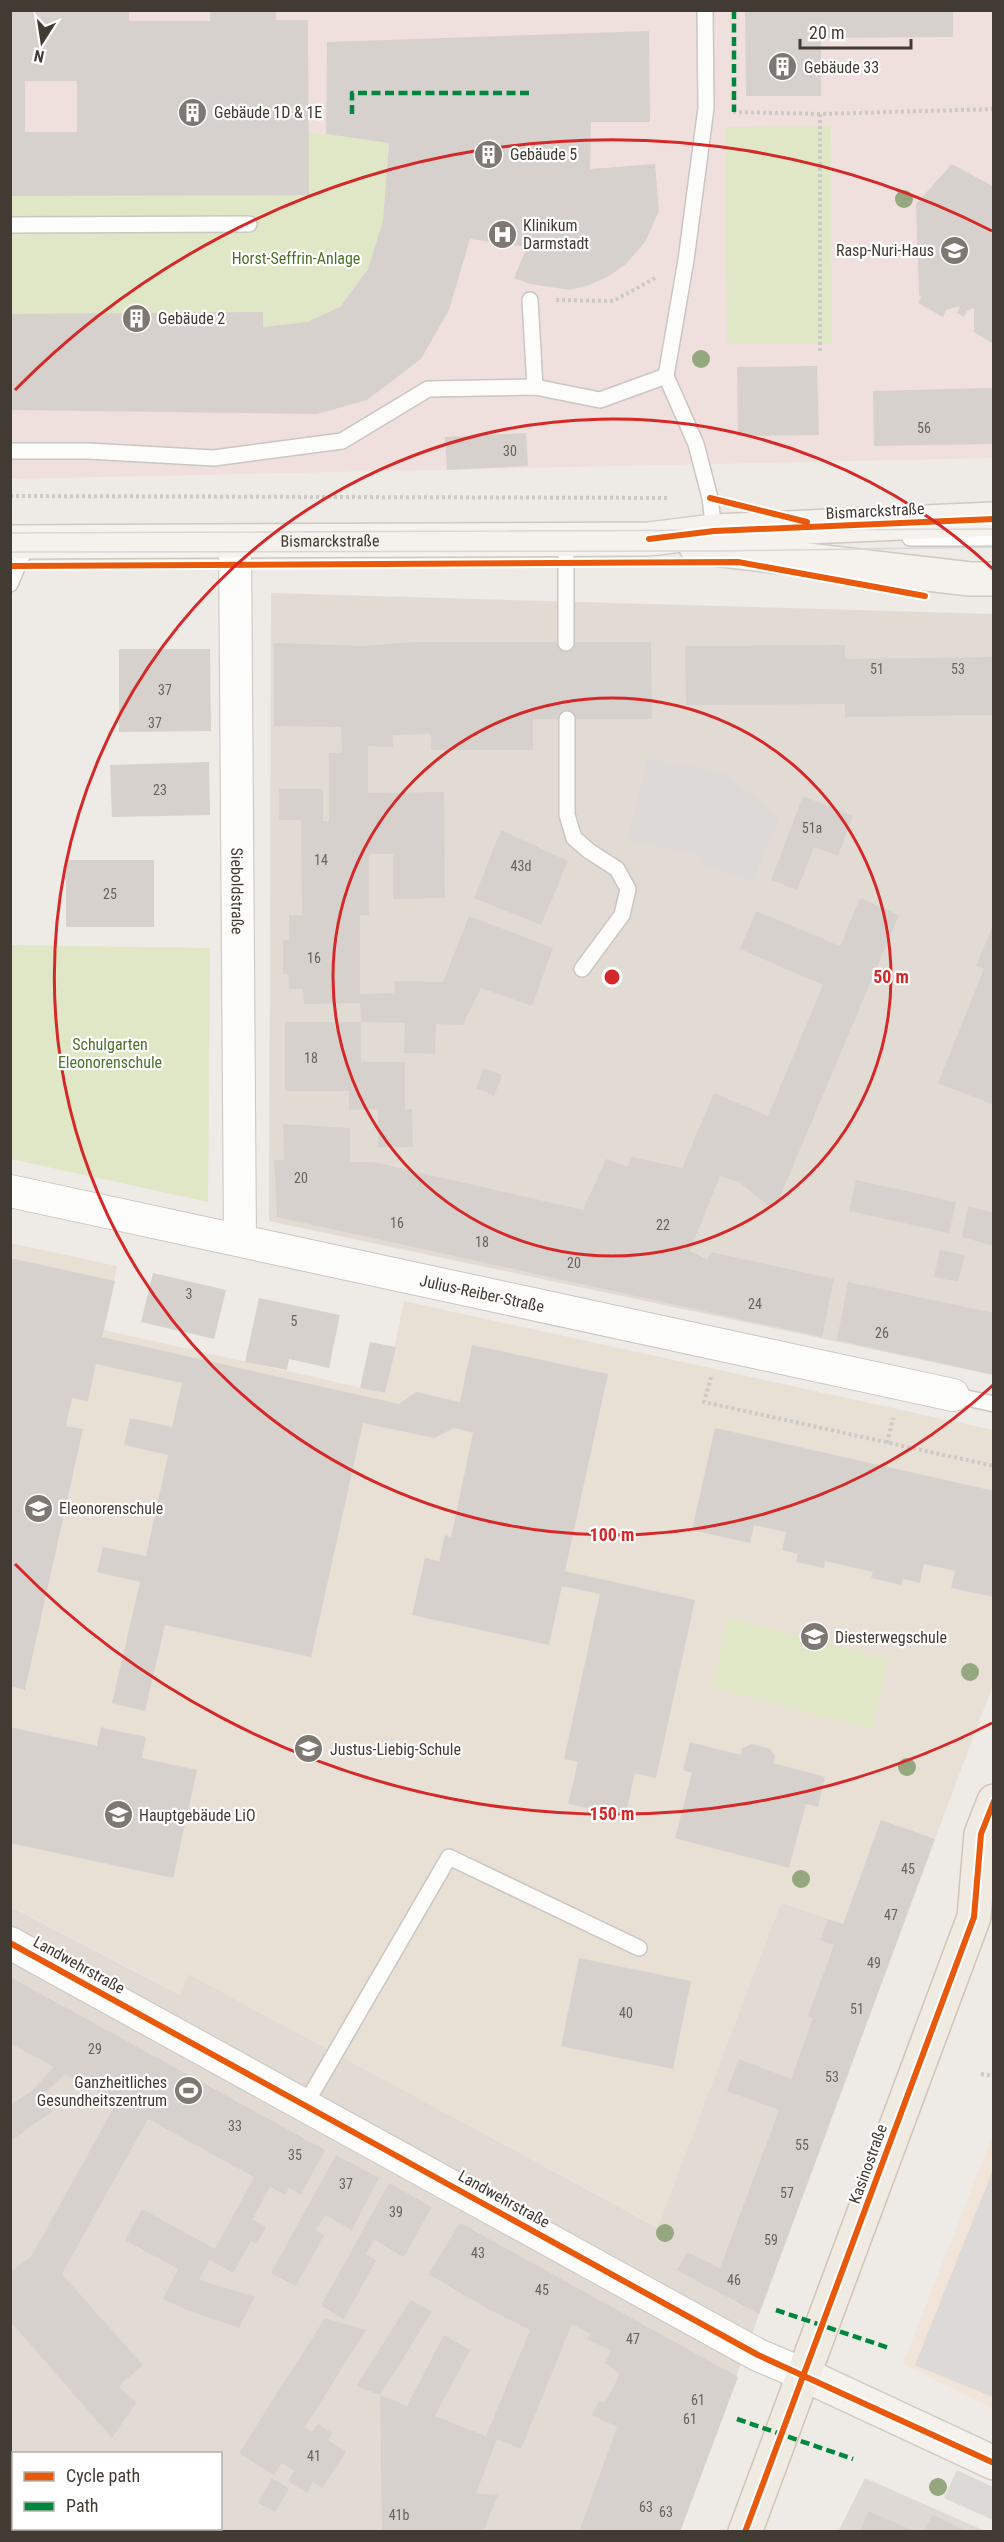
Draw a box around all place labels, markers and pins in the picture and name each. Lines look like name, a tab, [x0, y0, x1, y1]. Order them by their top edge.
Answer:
building icon: Gebäude 33	[767, 51, 799, 83]
place label: Gebäude 33	[804, 58, 879, 77]
building icon: Gebäude 1D & 1E	[177, 96, 209, 128]
place label: Gebäude 1D & 1E	[214, 103, 322, 122]
building icon: Gebäude 5	[473, 138, 505, 170]
place label: Gebäude 5	[510, 145, 577, 164]
place label: Klinikum Darmstadt	[523, 216, 589, 253]
hospital icon: Klinikum Darmstadt	[486, 218, 518, 250]
school or university icon: Rasp-Nuri-Haus	[939, 234, 971, 266]
place label: Rasp-Nuri-Haus	[836, 241, 934, 260]
building icon: Gebäude 2	[121, 302, 153, 334]
place label: Gebäude 2	[158, 309, 225, 328]
centre of rings	[602, 967, 622, 987]
school or university icon: Eleonorenschule	[22, 1492, 54, 1524]
place label: Eleonorenschule	[59, 1499, 163, 1518]
school or university icon: Diesterwegschule	[798, 1621, 830, 1653]
place label: Diesterwegschule	[835, 1628, 947, 1647]
school or university icon: Justus-Liebig-Schule	[293, 1733, 325, 1765]
place label: Justus-Liebig-Schule	[330, 1740, 461, 1759]
school or university icon: Hauptgebäude LiO	[102, 1799, 134, 1831]
place label: Hauptgebäude LiO	[139, 1806, 256, 1825]
place label: Ganzheitliches Gesundheitszentrum	[37, 2073, 167, 2110]
sports icon: Ganzheitliches Gesundheitszentrum	[172, 2075, 204, 2107]

